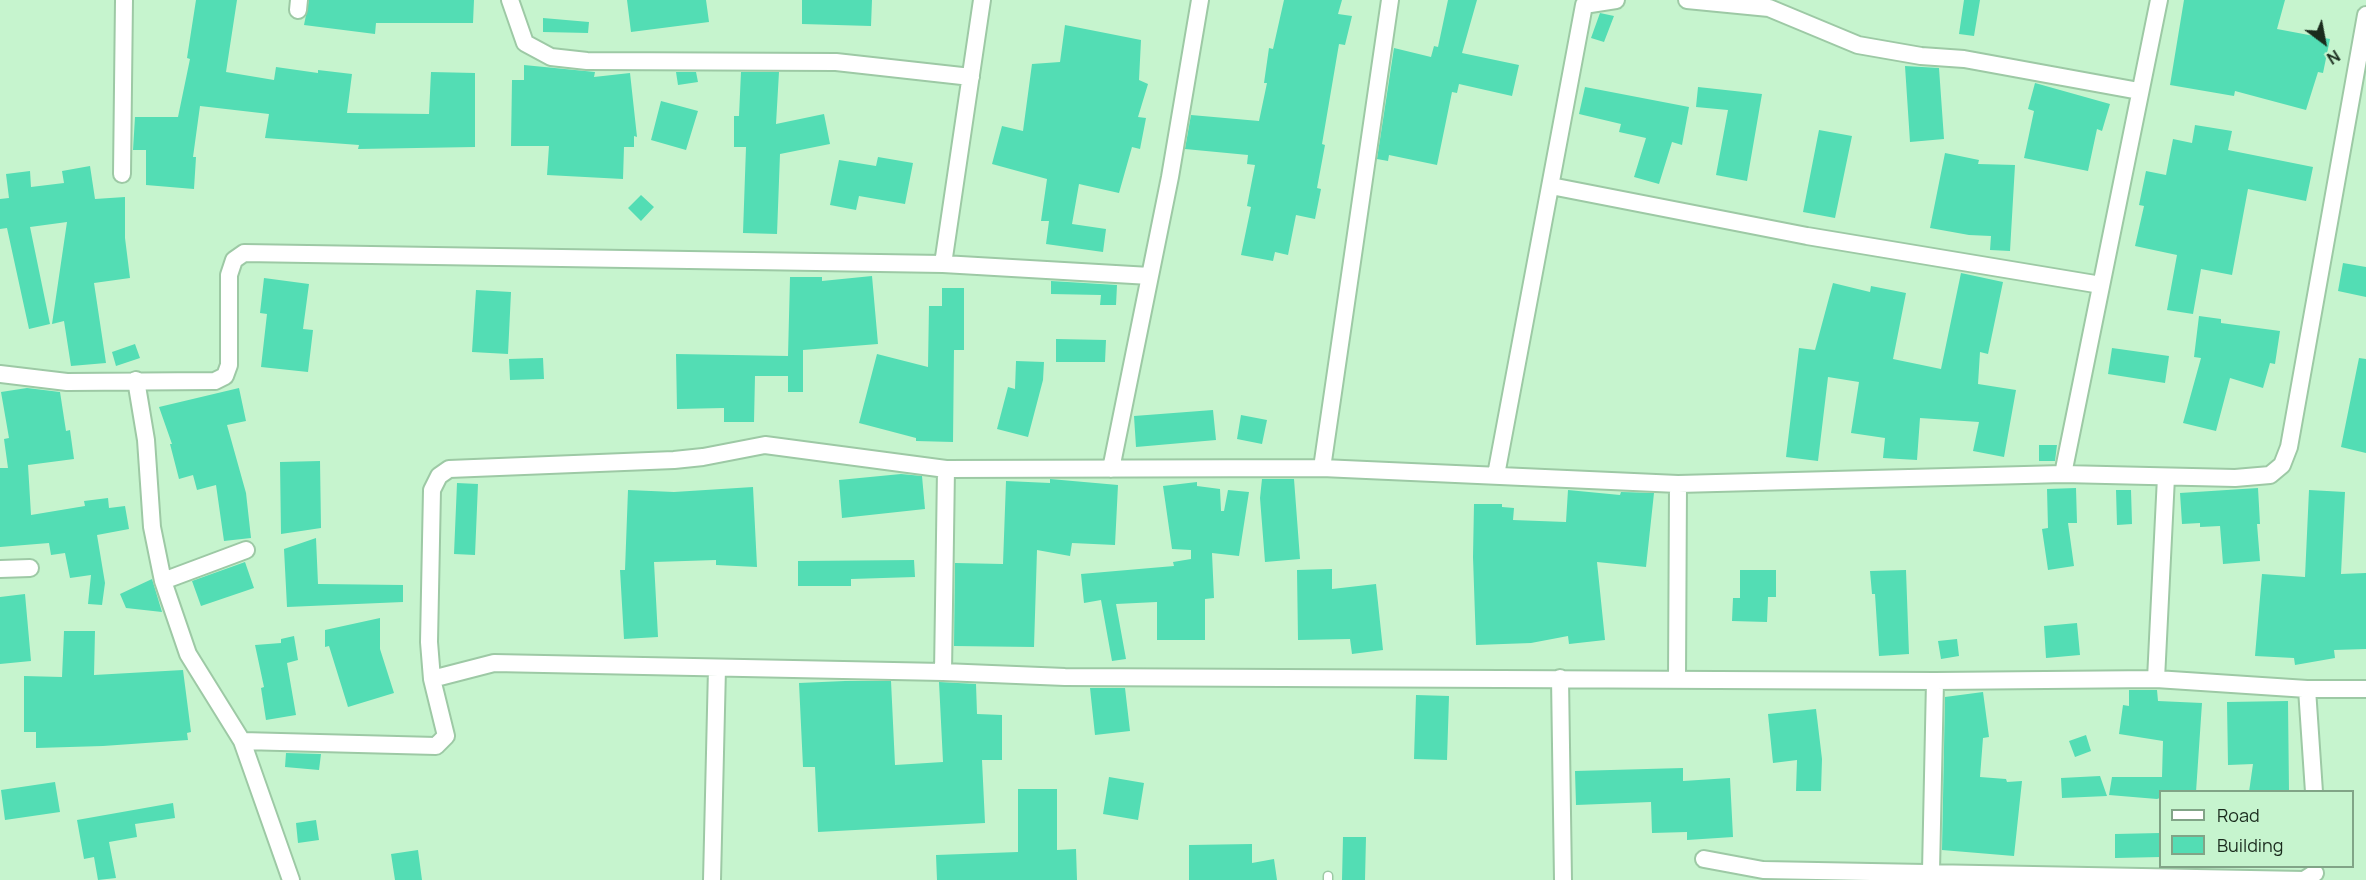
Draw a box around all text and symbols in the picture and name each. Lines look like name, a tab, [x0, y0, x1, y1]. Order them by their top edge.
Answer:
north arrow	[2294, 12, 2354, 72]
text: N	[2323, 45, 2344, 70]
legend	[2159, 790, 2354, 868]
text: Road	[2217, 803, 2260, 827]
text: Building	[2217, 833, 2283, 857]

